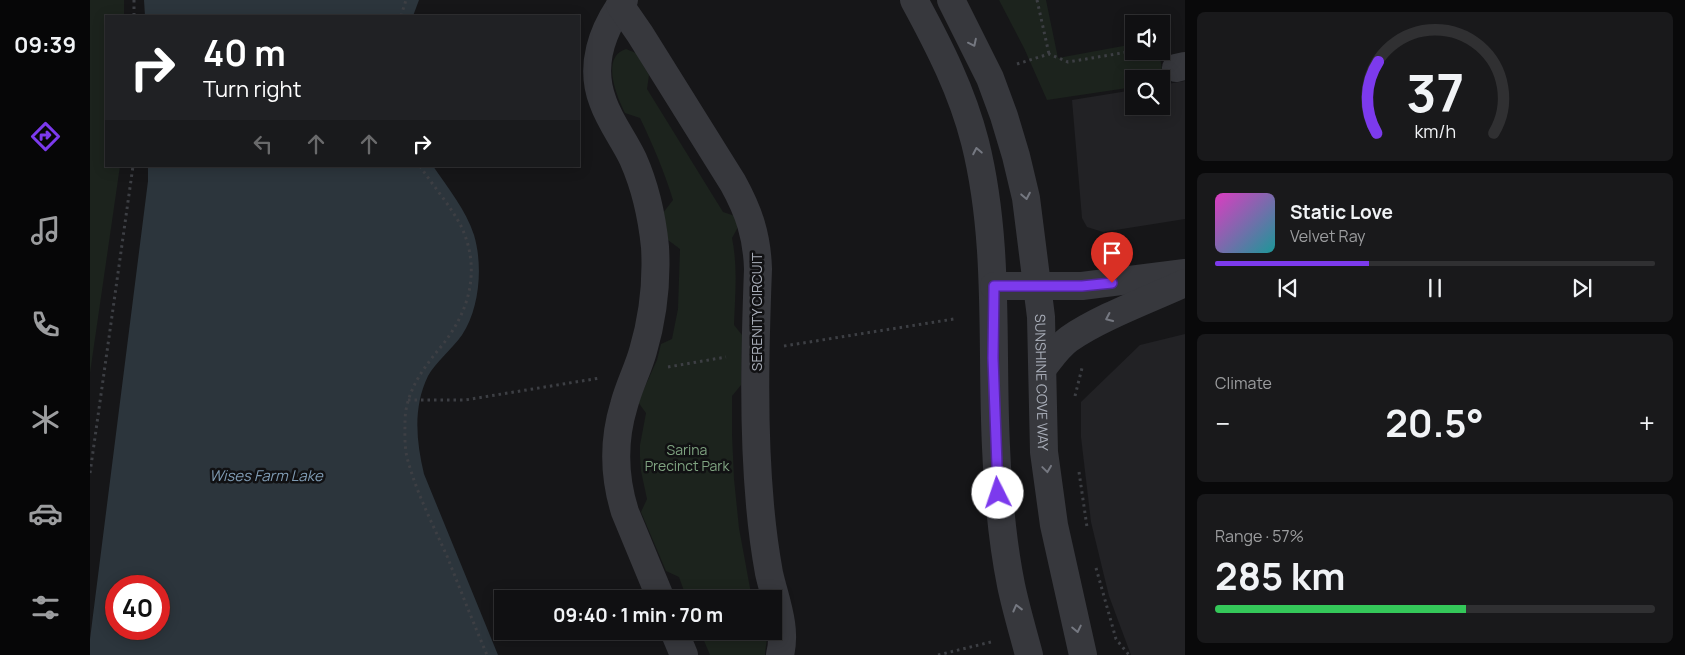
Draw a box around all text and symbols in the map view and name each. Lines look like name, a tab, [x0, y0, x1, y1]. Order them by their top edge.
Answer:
map controls	[1125, 15, 1170, 115]
button: sound	[1125, 15, 1170, 60]
text: 40 m	[203, 29, 286, 77]
text: 09:39	[14, 30, 76, 60]
icon: right	[120, 35, 185, 100]
one-way arrow	[967, 38, 977, 47]
text: 37	[1406, 57, 1464, 128]
button: search	[1125, 70, 1170, 115]
text: Turn right	[203, 74, 301, 104]
icon: directions	[28, 119, 63, 154]
text: km/h	[1414, 119, 1456, 143]
icon: left	[249, 130, 277, 158]
icon: ahead	[302, 130, 330, 158]
icon: ahead	[355, 130, 383, 158]
icon: right	[408, 130, 436, 158]
one-way arrow	[972, 147, 982, 156]
one-way arrow	[1020, 192, 1030, 201]
text: Static Love	[1290, 199, 1393, 225]
icon: music	[28, 213, 63, 248]
text: Velvet Ray	[1290, 225, 1366, 247]
pin	[1091, 232, 1133, 283]
icon: arrive	[1098, 239, 1126, 267]
street label: SERENITY CIRCUIT	[747, 252, 766, 371]
icon: previous	[1274, 274, 1302, 302]
icon: pause	[1421, 274, 1449, 302]
icon: next	[1568, 274, 1596, 302]
icon: phone	[28, 307, 63, 342]
one-way arrow	[1105, 312, 1114, 322]
street label: SUNSHINE COVE WAY	[1031, 314, 1053, 451]
text: Climate	[1215, 372, 1272, 394]
text: 20.5°	[1385, 396, 1484, 448]
icon: climate	[28, 402, 63, 437]
text: −	[1215, 404, 1230, 442]
text: +	[1639, 404, 1655, 442]
park label: Sarina Precinct Park	[645, 440, 730, 475]
water label: Wises Farm Lake	[209, 465, 324, 486]
one-way arrow	[1041, 465, 1051, 474]
position arrow	[971, 466, 1023, 518]
icon: car	[28, 496, 63, 531]
text: Range · 57%	[1215, 525, 1304, 547]
text: 285 km	[1215, 549, 1345, 601]
speed limit sign: 40	[105, 575, 170, 640]
icon: filters	[28, 590, 63, 625]
text: 09:40 · 1 min · 70 m	[553, 602, 723, 628]
one-way arrow	[1012, 604, 1022, 612]
one-way arrow	[1071, 624, 1082, 633]

